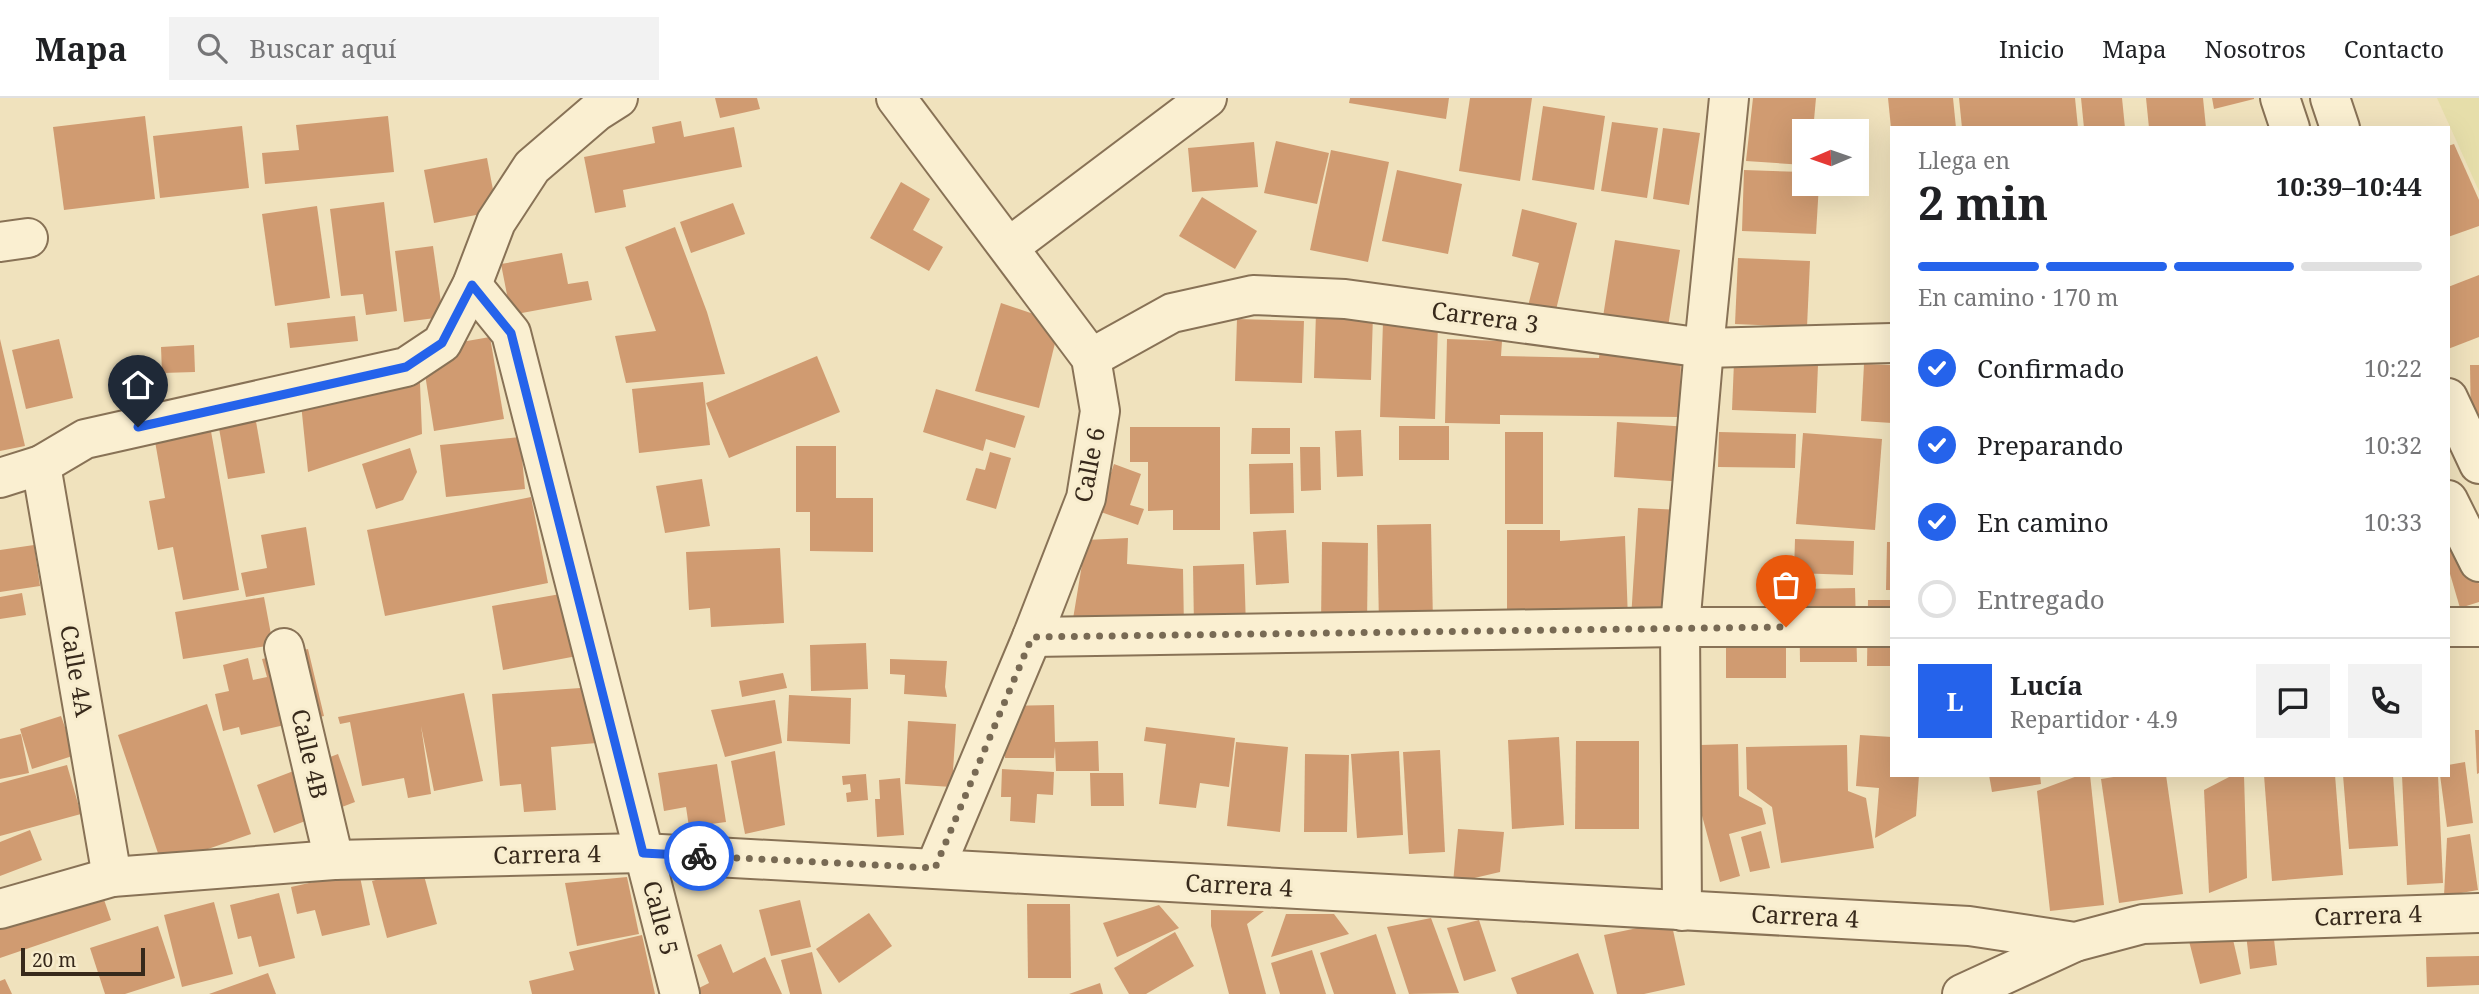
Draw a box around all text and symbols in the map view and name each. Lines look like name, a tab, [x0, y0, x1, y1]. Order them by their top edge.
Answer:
search box	[169, 17, 659, 80]
text: Mapa	[35, 26, 127, 71]
icon: search	[193, 29, 231, 67]
text: Buscar aquí	[249, 30, 396, 66]
text: Inicio	[1999, 32, 2064, 65]
text: Mapa	[2102, 32, 2167, 65]
text: Nosotros	[2205, 32, 2306, 65]
text: Contacto	[2344, 32, 2444, 65]
north arrow	[1792, 119, 1869, 196]
map controls	[1792, 119, 1869, 196]
text: Llega en	[1918, 144, 2010, 176]
text: 10:39–10:44	[2276, 168, 2422, 204]
text: 2 min	[1918, 171, 2048, 233]
text: En camino · 170 m	[1918, 281, 2119, 313]
street label: Carrera 3	[1430, 293, 1541, 340]
icon: check	[1918, 349, 1956, 387]
text: Confirmado	[1977, 350, 2124, 386]
text: 10:22	[2364, 352, 2422, 384]
pin	[108, 355, 168, 427]
icon: home	[119, 366, 157, 404]
street label: Calle 6	[1065, 424, 1112, 505]
icon: check	[1918, 426, 1956, 464]
text: Preparando	[1977, 427, 2124, 463]
text: 10:32	[2364, 429, 2422, 461]
icon: check	[1918, 503, 1956, 541]
text: En camino	[1977, 504, 2109, 540]
text: 10:33	[2364, 506, 2422, 538]
pin	[1756, 555, 1816, 627]
icon: bag	[1767, 566, 1805, 604]
text: Entregado	[1977, 581, 2105, 617]
street label: Calle 4A	[53, 622, 102, 719]
button: chat	[2256, 664, 2330, 738]
button: phone	[2348, 664, 2422, 738]
text: Lucía	[2010, 667, 2083, 703]
text: L	[1946, 683, 1964, 719]
text: Repartidor · 4.9	[2010, 703, 2178, 735]
street label: Calle 4B	[284, 705, 337, 802]
courier	[664, 821, 734, 891]
street label: Carrera 4	[493, 836, 602, 871]
icon: bike	[680, 837, 718, 875]
street label: Carrera 4	[1184, 865, 1294, 904]
street label: Calle 5	[636, 877, 687, 958]
street label: Carrera 4	[1750, 896, 1860, 935]
street label: Carrera 4	[2314, 896, 2423, 933]
scale bar	[21, 945, 145, 977]
text: 20 m	[32, 947, 76, 973]

